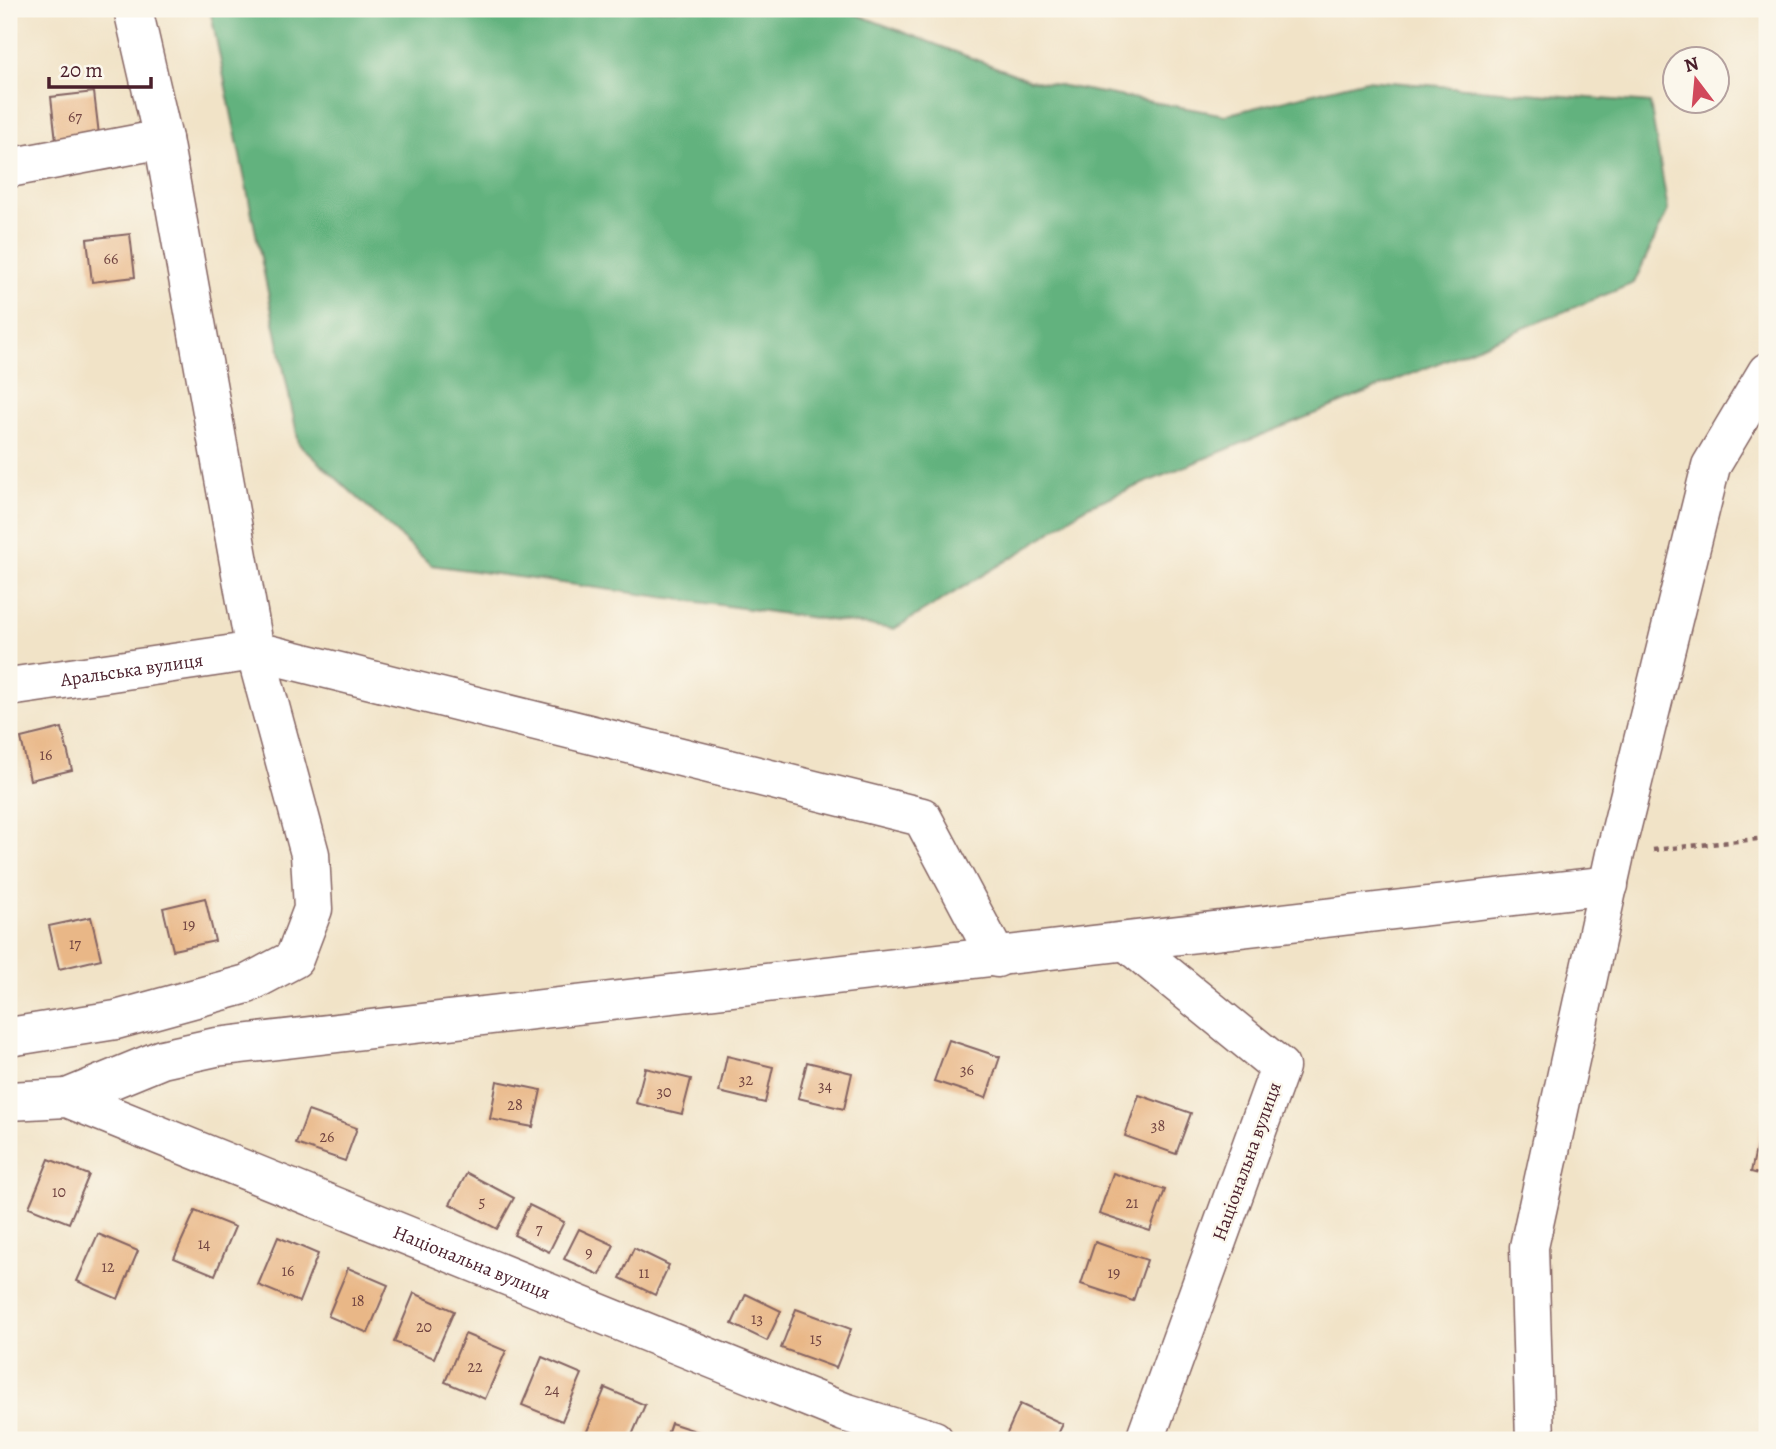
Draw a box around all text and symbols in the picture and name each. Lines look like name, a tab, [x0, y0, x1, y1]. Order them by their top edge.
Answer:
scale bar	[49, 46, 150, 90]
north arrow	[1660, 46, 1730, 116]
text: N	[1681, 50, 1702, 79]
text: 20 m	[60, 56, 103, 84]
house number: 67	[68, 106, 82, 128]
house number: 66	[104, 248, 118, 270]
street label: Аральська вулиця	[58, 647, 205, 693]
house number: 16	[40, 744, 52, 766]
house number: 19	[183, 914, 195, 936]
house number: 17	[69, 933, 81, 955]
house number: 36	[960, 1059, 974, 1081]
house number: 32	[739, 1069, 754, 1091]
house number: 34	[818, 1075, 832, 1097]
street label: Національна вулиця	[1206, 1078, 1288, 1244]
house number: 30	[656, 1081, 672, 1103]
house number: 28	[507, 1094, 523, 1116]
house number: 38	[1151, 1115, 1165, 1137]
house number: 26	[320, 1126, 335, 1148]
house number: 10	[52, 1181, 66, 1203]
house number: 5	[479, 1191, 486, 1213]
house number: 21	[1125, 1192, 1139, 1214]
house number: 7	[536, 1218, 543, 1240]
street label: Національна вулиця	[389, 1219, 554, 1306]
house number: 14	[198, 1233, 210, 1255]
house number: 9	[585, 1242, 593, 1264]
house number: 12	[101, 1256, 115, 1278]
house number: 16	[282, 1260, 294, 1282]
house number: 11	[639, 1262, 650, 1284]
house number: 19	[1108, 1262, 1120, 1284]
house number: 18	[351, 1290, 365, 1312]
house number: 13	[751, 1308, 763, 1330]
house number: 20	[416, 1316, 432, 1338]
house number: 15	[810, 1328, 822, 1350]
house number: 22	[467, 1356, 483, 1378]
house number: 24	[545, 1379, 559, 1401]

